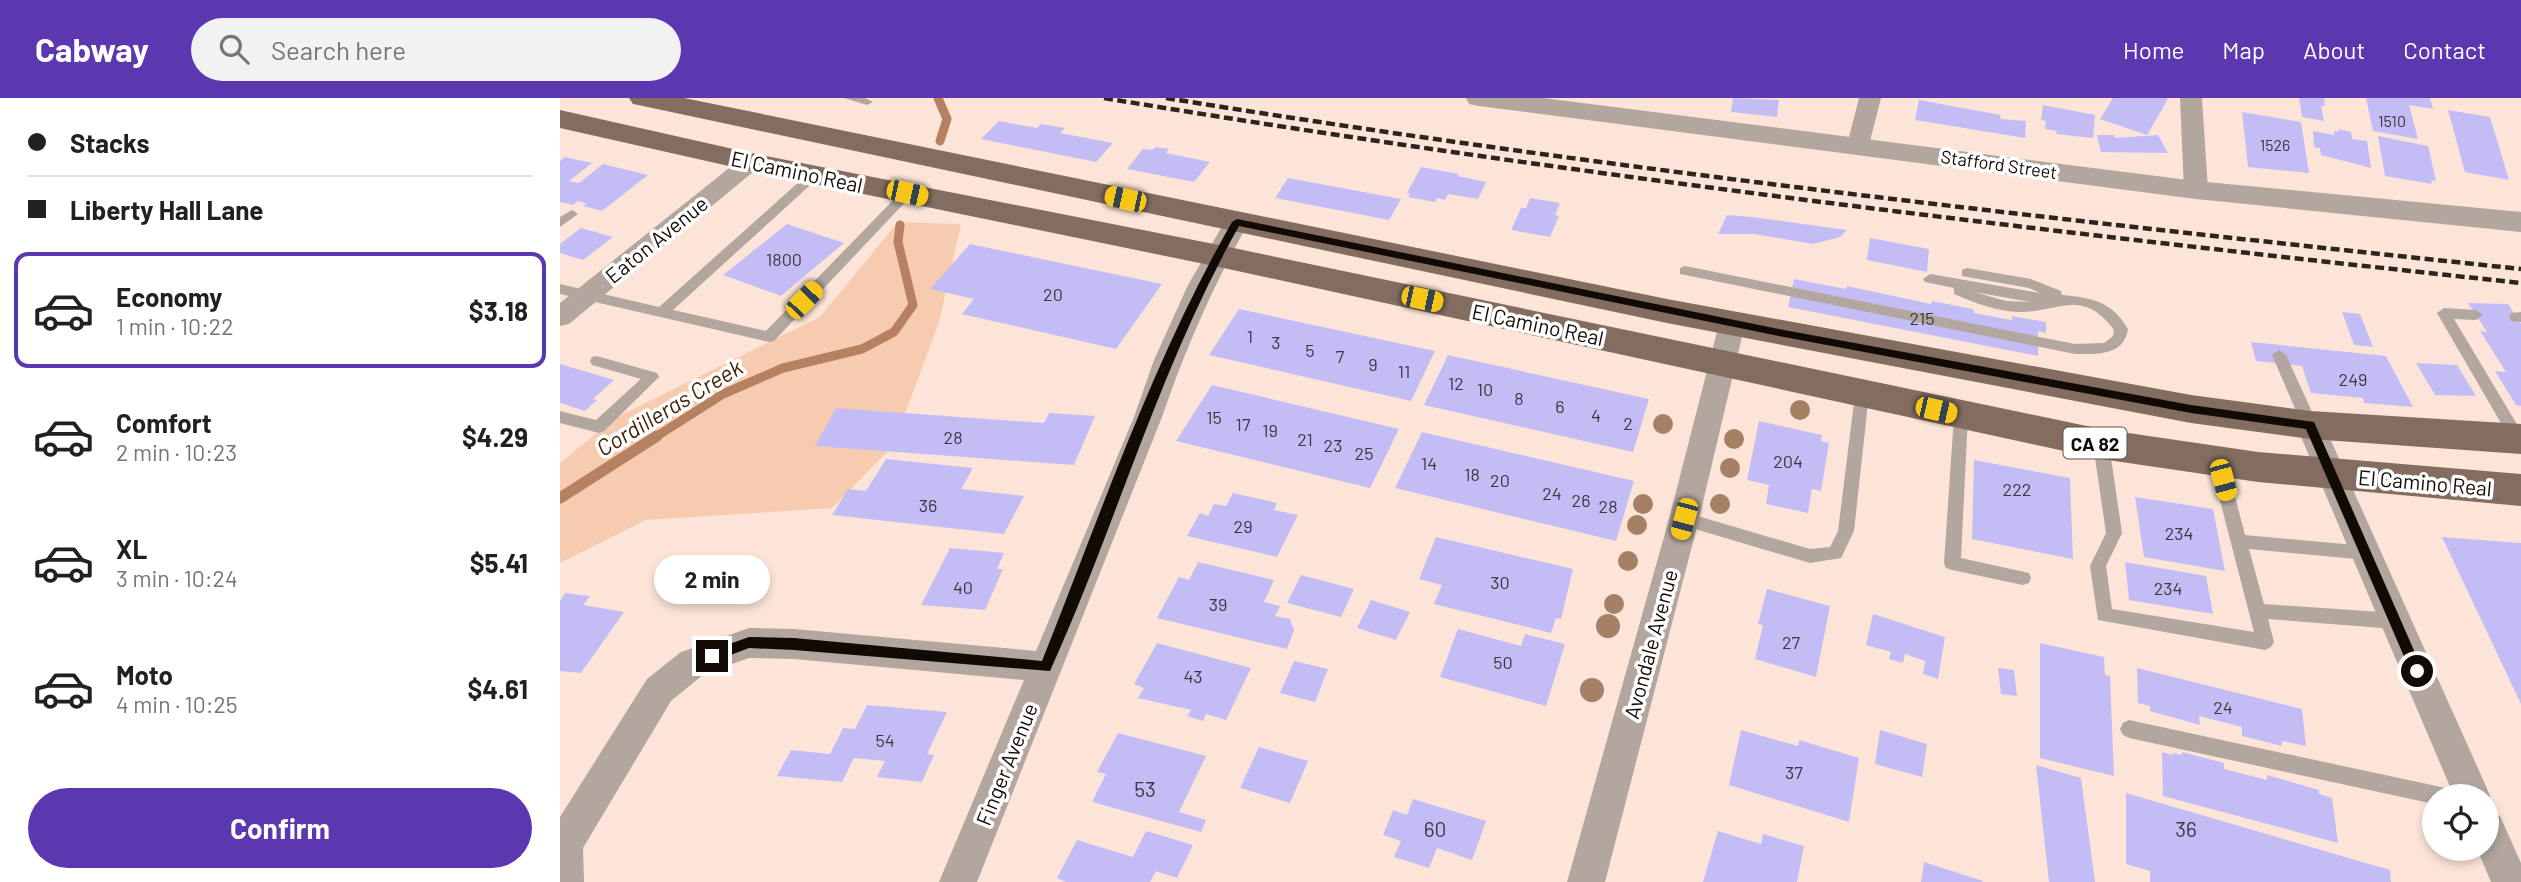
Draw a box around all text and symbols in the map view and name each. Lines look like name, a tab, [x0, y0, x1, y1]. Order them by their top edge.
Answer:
search box	[191, 18, 681, 81]
text: Cabway	[35, 29, 149, 69]
icon: search	[215, 30, 253, 68]
text: Search here	[271, 34, 406, 65]
text: Home	[2123, 35, 2184, 64]
text: Map	[2222, 35, 2265, 64]
text: About	[2303, 35, 2365, 64]
text: Contact	[2403, 35, 2486, 64]
house number: 1510	[2378, 111, 2406, 130]
text: Stacks	[70, 127, 150, 158]
house number: 1526	[2260, 135, 2290, 154]
street label: El Camino Real	[729, 145, 865, 197]
street label: Stafford Street	[1940, 145, 2058, 183]
car	[885, 178, 930, 208]
car	[1103, 184, 1148, 214]
street label: Eaton Avenue	[600, 190, 712, 288]
text: Liberty Hall Lane	[70, 194, 264, 225]
house number: 1800	[766, 248, 802, 270]
car	[782, 278, 827, 322]
icon: car	[32, 279, 95, 342]
text: Economy	[116, 281, 222, 312]
house number: 20	[1043, 283, 1063, 305]
car	[1400, 284, 1445, 314]
text: $3.18	[469, 295, 528, 326]
street label: El Camino Real	[1470, 298, 1606, 350]
house number: 215	[1910, 307, 1934, 329]
text: 1 min · 10:22	[116, 312, 233, 340]
house number: 1	[1247, 325, 1253, 347]
house number: 3	[1271, 331, 1281, 353]
house number: 5	[1305, 339, 1315, 361]
house number: 7	[1336, 345, 1345, 367]
water label: Cordilleras Creek	[591, 352, 747, 462]
house number: 9	[1368, 353, 1378, 375]
house number: 11	[1398, 360, 1410, 382]
house number: 249	[2339, 368, 2367, 390]
house number: 12	[1448, 372, 1464, 394]
house number: 10	[1477, 378, 1493, 400]
house number: 8	[1514, 387, 1524, 409]
house number: 6	[1555, 395, 1565, 417]
car	[1914, 395, 1959, 425]
house number: 4	[1591, 404, 1601, 426]
icon: car	[32, 405, 95, 468]
house number: 15	[1206, 406, 1222, 428]
text: Comfort	[116, 407, 212, 438]
house number: 2	[1623, 412, 1633, 434]
house number: 17	[1236, 413, 1251, 435]
house number: 19	[1262, 419, 1278, 441]
text: $4.29	[462, 421, 528, 452]
house number: 28	[943, 426, 963, 448]
house number: 21	[1297, 428, 1313, 450]
road number: CA 82	[2064, 428, 2126, 458]
house number: 23	[1324, 434, 1342, 456]
text: 2 min · 10:23	[116, 438, 237, 466]
house number: 25	[1355, 442, 1373, 464]
house number: 204	[1773, 450, 1803, 472]
house number: 14	[1421, 452, 1437, 474]
car	[2208, 457, 2239, 503]
house number: 18	[1464, 463, 1480, 485]
street label: El Camino Real	[2357, 464, 2493, 500]
house number: 20	[1490, 469, 1510, 491]
house number: 222	[2003, 478, 2031, 500]
house number: 24	[1542, 482, 1562, 504]
house number: 26	[1572, 489, 1590, 511]
house number: 36	[919, 494, 937, 516]
house number: 28	[1598, 495, 1618, 517]
car	[1669, 496, 1700, 542]
house number: 29	[1233, 515, 1253, 537]
house number: 234	[2165, 522, 2193, 544]
icon: car	[32, 531, 95, 594]
text: XL	[116, 533, 147, 564]
text: $5.41	[470, 547, 528, 578]
callout: 2 min	[654, 554, 770, 603]
text: 3 min · 10:24	[116, 564, 238, 592]
text: 2 min	[684, 565, 740, 593]
street label: Avondale Avenue	[1618, 567, 1682, 721]
house number: 30	[1490, 571, 1510, 593]
house number: 40	[953, 576, 973, 598]
house number: 234	[2154, 577, 2182, 599]
house number: 39	[1209, 593, 1227, 615]
house number: 27	[1782, 631, 1801, 653]
route end	[696, 640, 728, 672]
house number: 50	[1493, 651, 1513, 673]
route start	[2401, 655, 2433, 687]
icon: car	[32, 657, 95, 720]
text: Moto	[116, 659, 173, 690]
house number: 43	[1183, 665, 1203, 687]
text: $4.61	[467, 673, 528, 704]
text: 4 min · 10:25	[116, 690, 238, 718]
house number: 24	[2213, 696, 2233, 718]
street label: Finger Avenue	[970, 699, 1042, 829]
house number: 54	[875, 729, 895, 751]
house number: 37	[1785, 761, 1803, 783]
house number: 53	[1134, 776, 1156, 801]
map controls	[2422, 784, 2499, 861]
button: locate	[2422, 784, 2499, 861]
button: Confirm	[28, 788, 532, 868]
house number: 60	[1424, 816, 1446, 841]
house number: 36	[2175, 816, 2197, 841]

